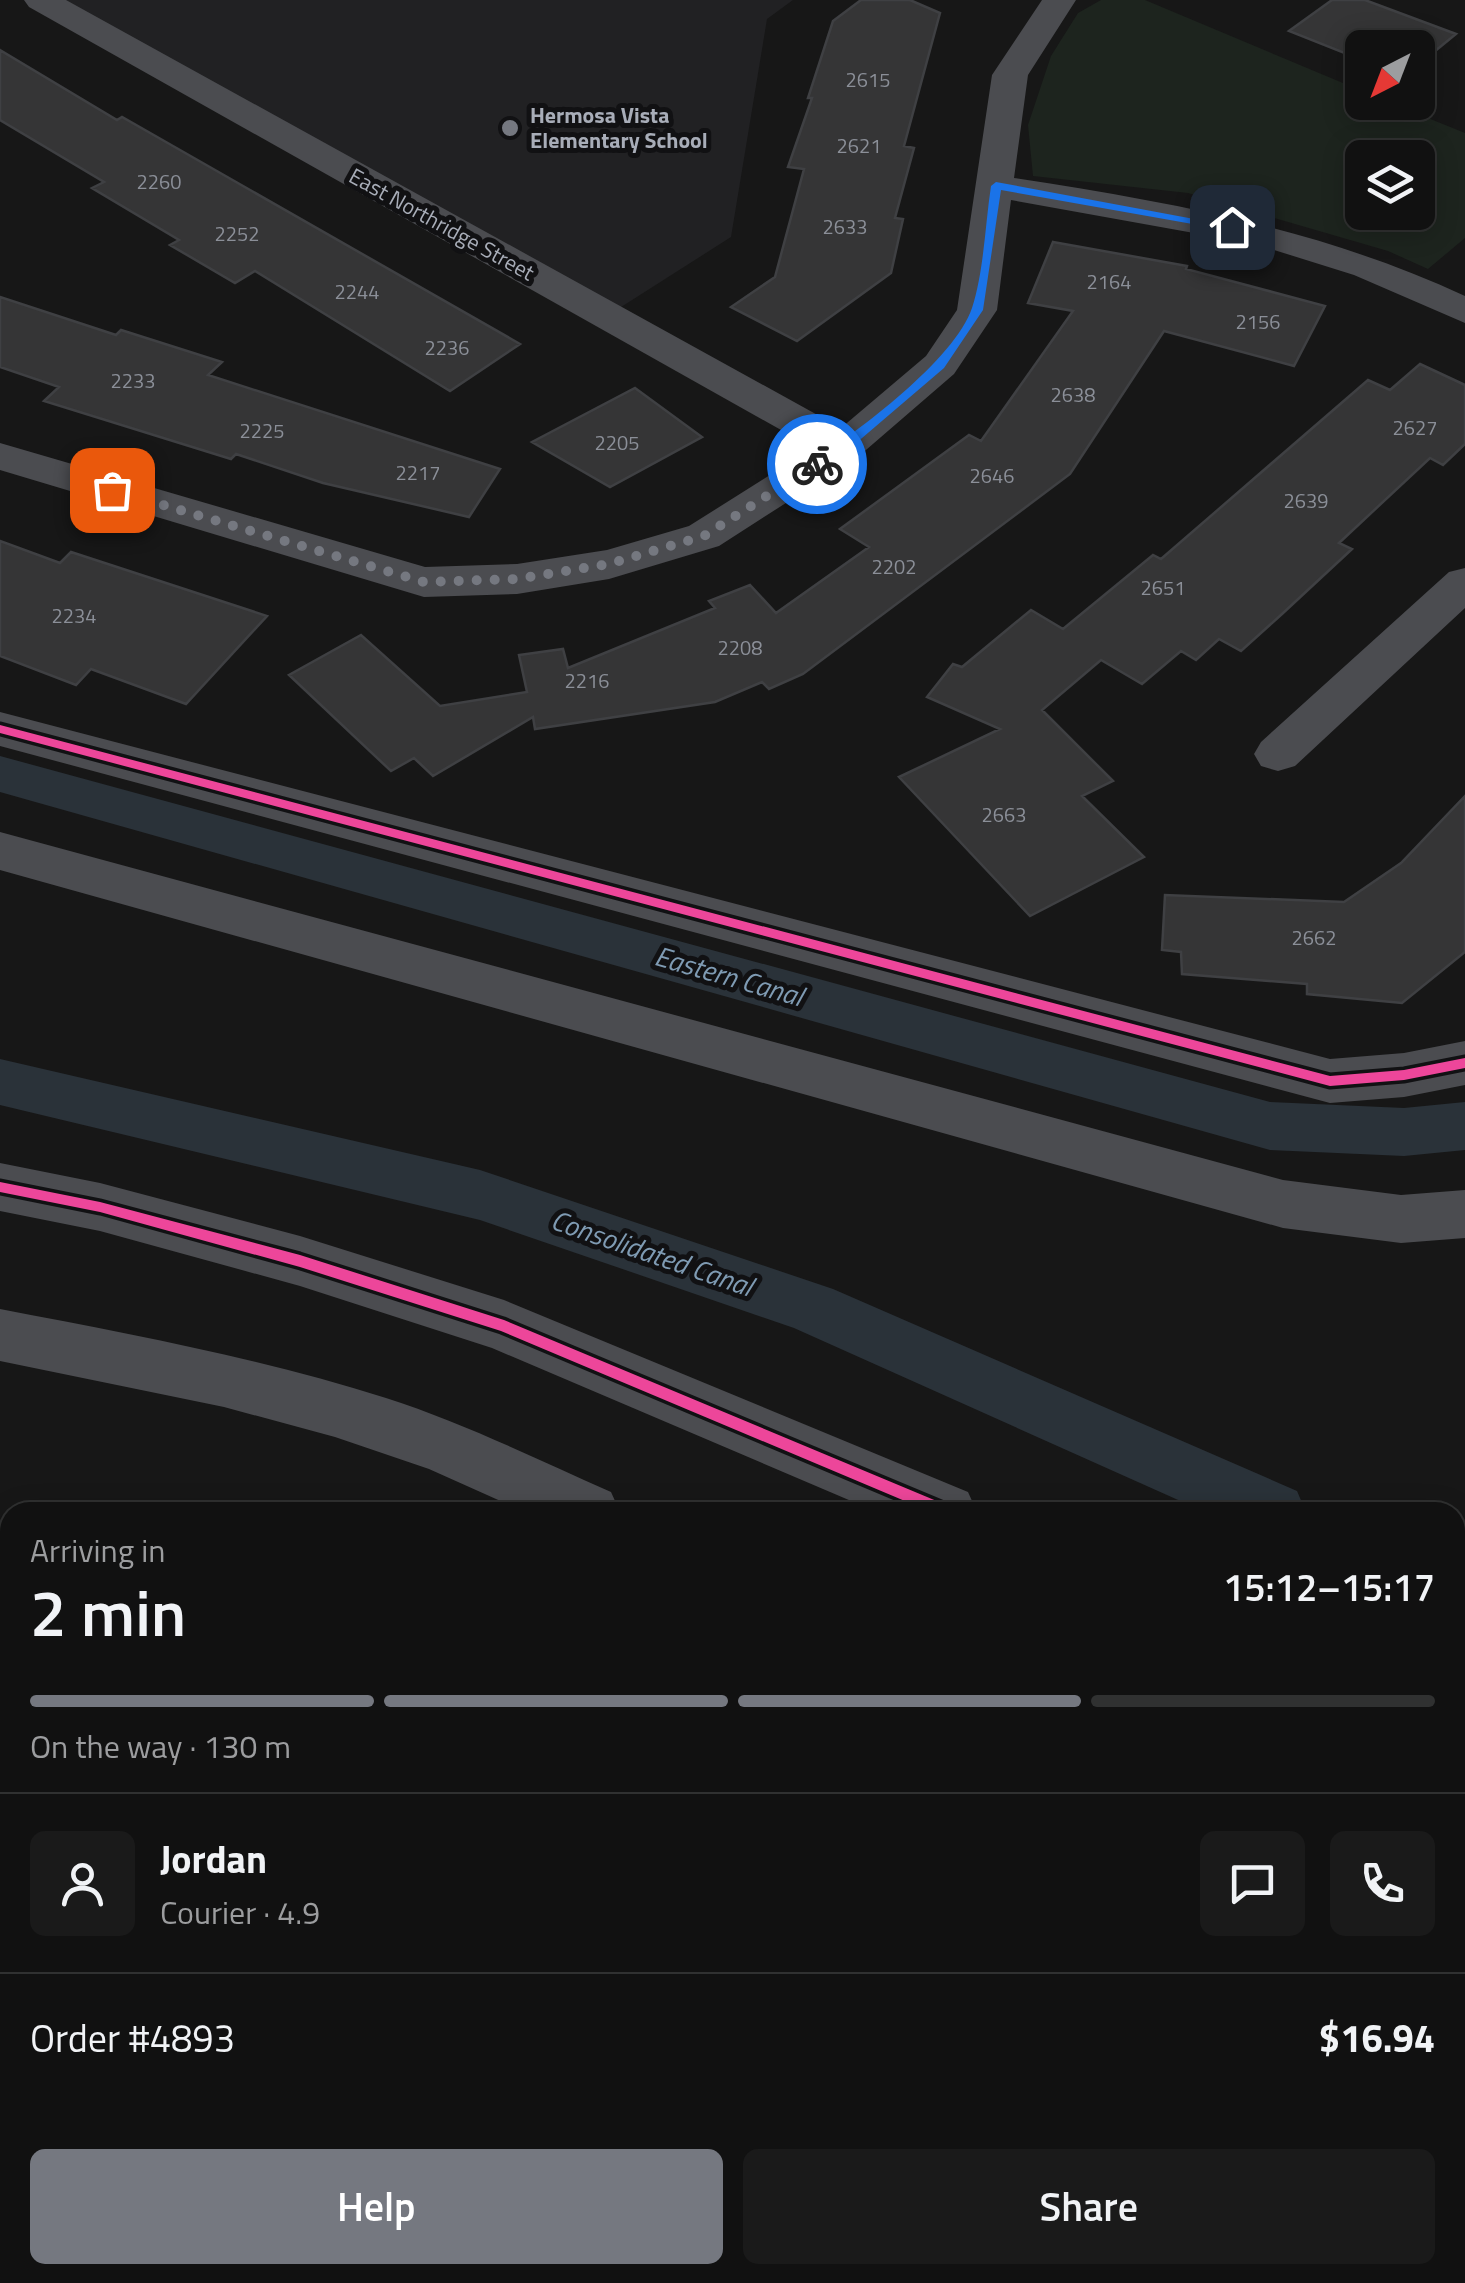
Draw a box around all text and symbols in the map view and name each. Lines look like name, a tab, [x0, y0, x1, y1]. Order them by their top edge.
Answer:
north arrow	[1345, 30, 1435, 120]
map controls	[1345, 30, 1435, 230]
house number: 2615	[846, 64, 890, 95]
place label: Hermosa Vista Elementary School	[530, 98, 708, 157]
marker: Hermosa Vista Elementary School	[499, 117, 521, 139]
house number: 2621	[837, 130, 881, 161]
button: layers	[1345, 140, 1435, 230]
street label: East Northridge Street	[343, 159, 541, 289]
house number: 2260	[137, 166, 181, 197]
pin	[1190, 185, 1275, 270]
icon: home	[1205, 200, 1260, 255]
house number: 2633	[823, 211, 867, 242]
house number: 2252	[215, 218, 259, 249]
house number: 2164	[1087, 266, 1131, 297]
house number: 2244	[335, 276, 379, 307]
house number: 2156	[1236, 306, 1280, 337]
house number: 2236	[425, 332, 469, 363]
house number: 2233	[111, 365, 155, 396]
house number: 2638	[1051, 379, 1095, 410]
house number: 2627	[1393, 412, 1437, 443]
courier	[767, 414, 867, 514]
house number: 2225	[240, 415, 284, 446]
house number: 2205	[595, 427, 639, 458]
icon: bike	[790, 437, 845, 492]
pin	[70, 448, 155, 533]
house number: 2217	[396, 457, 440, 488]
house number: 2646	[970, 460, 1014, 491]
icon: bag	[85, 463, 140, 518]
house number: 2639	[1284, 485, 1328, 516]
house number: 2202	[872, 551, 916, 582]
house number: 2651	[1141, 572, 1185, 603]
house number: 2234	[52, 600, 96, 631]
house number: 2208	[718, 632, 762, 663]
house number: 2216	[565, 665, 609, 696]
house number: 2663	[982, 799, 1026, 830]
house number: 2662	[1292, 922, 1336, 953]
water label: Eastern Canal	[650, 934, 811, 1018]
water label: Consolidated Canal	[545, 1198, 762, 1308]
text: Arriving in	[30, 1526, 166, 1574]
text: 15:12–15:17	[1223, 1558, 1435, 1616]
text: 2 min	[30, 1562, 186, 1661]
text: On the way · 130 m	[30, 1722, 291, 1770]
text: Jordan	[160, 1830, 267, 1888]
button: person	[30, 1831, 135, 1936]
button: chat	[1200, 1831, 1305, 1936]
button: phone	[1330, 1831, 1435, 1936]
text: Courier · 4.9	[160, 1888, 320, 1936]
text: Order #4893	[30, 2009, 235, 2067]
text: $16.94	[1319, 2009, 1435, 2067]
button: Help	[30, 2149, 723, 2264]
button: Share	[743, 2149, 1435, 2264]

